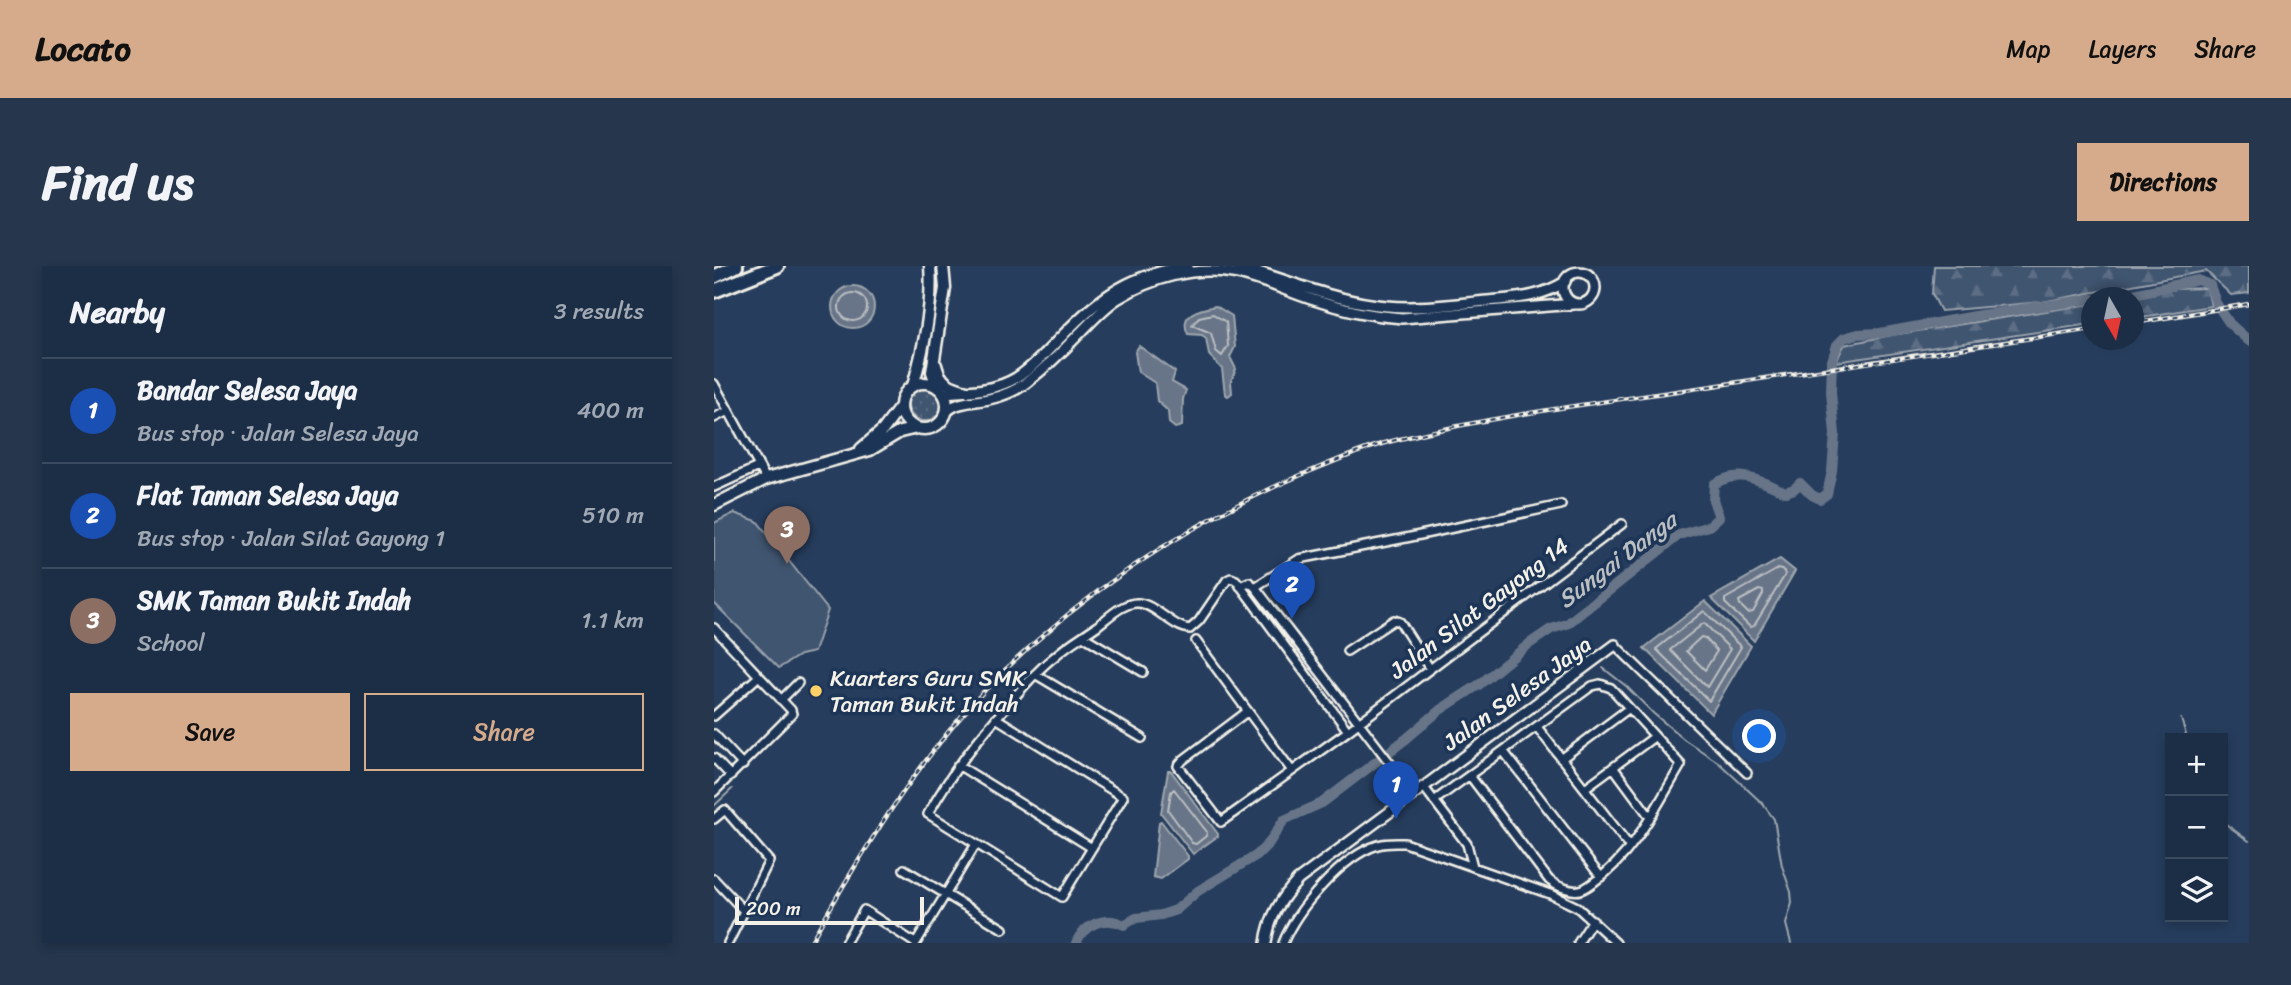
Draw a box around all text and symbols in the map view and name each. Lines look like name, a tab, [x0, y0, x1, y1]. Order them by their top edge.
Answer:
text: Locato	[35, 20, 131, 78]
text: Map	[2006, 28, 2051, 70]
text: Layers	[2089, 28, 2156, 70]
text: Share	[2194, 28, 2256, 70]
text: Find us	[42, 139, 194, 226]
button: Directions	[2077, 143, 2249, 221]
text: Nearby	[70, 285, 165, 339]
north arrow	[2081, 287, 2144, 350]
text: 3 results	[554, 291, 644, 332]
text: Bandar Selesa Jaya	[137, 367, 358, 413]
text: 1	[88, 390, 98, 431]
text: 400 m	[577, 390, 644, 431]
text: Bus stop · Jalan Selesa Jaya	[137, 413, 419, 454]
text: Flat Taman Selesa Jaya	[137, 472, 398, 518]
text: 2	[86, 495, 100, 536]
text: 510 m	[582, 495, 644, 536]
water label: Sungai Danga	[1548, 499, 1688, 619]
pin: 3	[764, 506, 810, 564]
text: Bus stop · Jalan Silat Gayong 1	[137, 518, 445, 559]
street label: Jalan Silat Gayong 14	[1379, 527, 1578, 691]
pin: 2	[1269, 561, 1315, 619]
text: SMK Taman Bukit Indah	[137, 577, 411, 623]
text: 3	[87, 600, 99, 641]
text: 1.1 km	[581, 600, 644, 641]
text: School	[137, 623, 205, 664]
street label: Jalan Selesa Jaya	[1433, 625, 1601, 762]
place label: Kuarters Guru SMK Taman Bukit Indah	[830, 658, 1027, 725]
marker: Kuarters Guru SMK Taman Bukit Indah	[808, 683, 824, 699]
button: Save	[70, 693, 350, 771]
button: Share	[364, 693, 644, 771]
your location	[1742, 719, 1776, 753]
map controls	[2165, 733, 2228, 922]
button: +	[2165, 733, 2228, 796]
pin: 1	[1373, 761, 1419, 819]
button: −	[2165, 796, 2228, 859]
button: layers	[2165, 859, 2228, 922]
text: 200 m	[746, 892, 801, 925]
scale bar	[735, 894, 924, 926]

